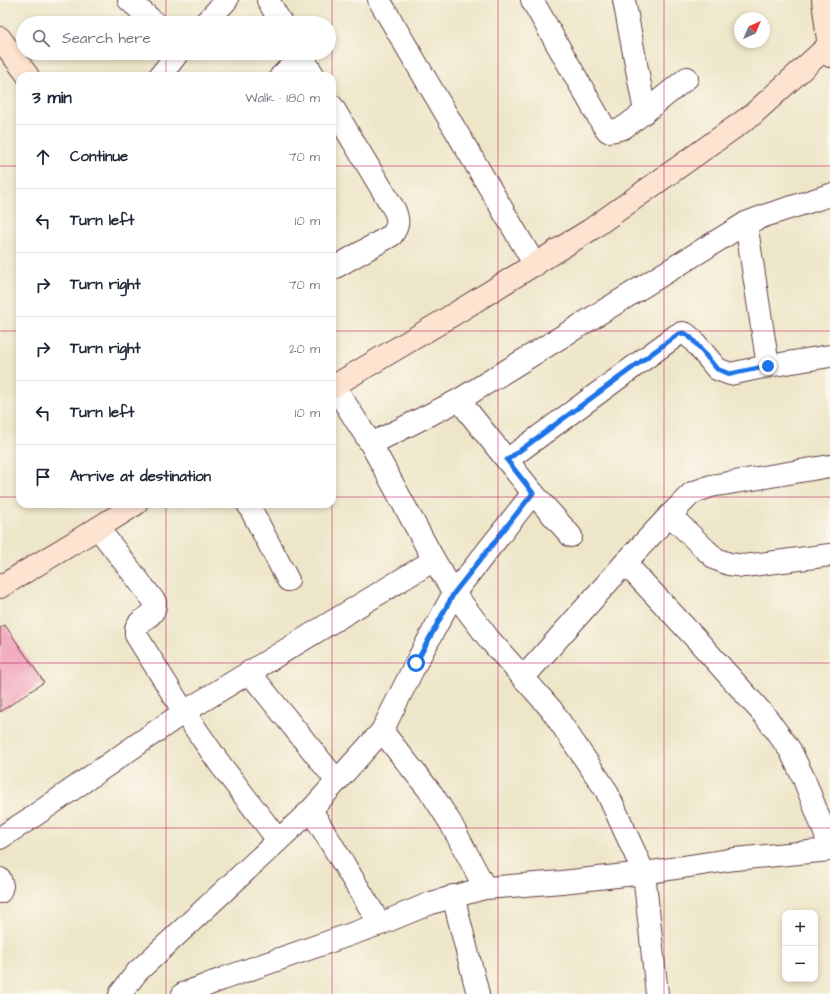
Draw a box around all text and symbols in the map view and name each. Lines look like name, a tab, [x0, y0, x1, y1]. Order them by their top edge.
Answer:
north arrow	[734, 12, 770, 48]
search box	[16, 16, 336, 60]
icon: search	[30, 27, 52, 49]
text: Search here	[62, 28, 151, 49]
text: 3 min	[32, 86, 72, 110]
text: Walk · 180 m	[245, 89, 320, 107]
icon: ahead	[32, 146, 54, 168]
text: Continue	[70, 146, 128, 167]
text: 70 m	[288, 148, 320, 166]
icon: left	[32, 210, 54, 232]
text: Turn left	[70, 210, 134, 231]
text: 10 m	[295, 212, 320, 230]
icon: right	[32, 274, 54, 296]
text: Turn right	[70, 274, 141, 295]
text: 70 m	[288, 276, 320, 294]
icon: right	[32, 338, 54, 360]
text: Turn right	[70, 338, 141, 359]
text: 20 m	[289, 340, 320, 358]
route end	[759, 357, 777, 375]
icon: left	[32, 402, 54, 424]
text: Turn left	[70, 402, 134, 423]
text: 10 m	[295, 404, 320, 422]
icon: arrive	[32, 466, 54, 488]
text: Arrive at destination	[70, 466, 211, 487]
route start	[407, 654, 425, 672]
map controls	[782, 910, 818, 982]
button: +	[782, 910, 818, 946]
button: −	[782, 946, 818, 982]

